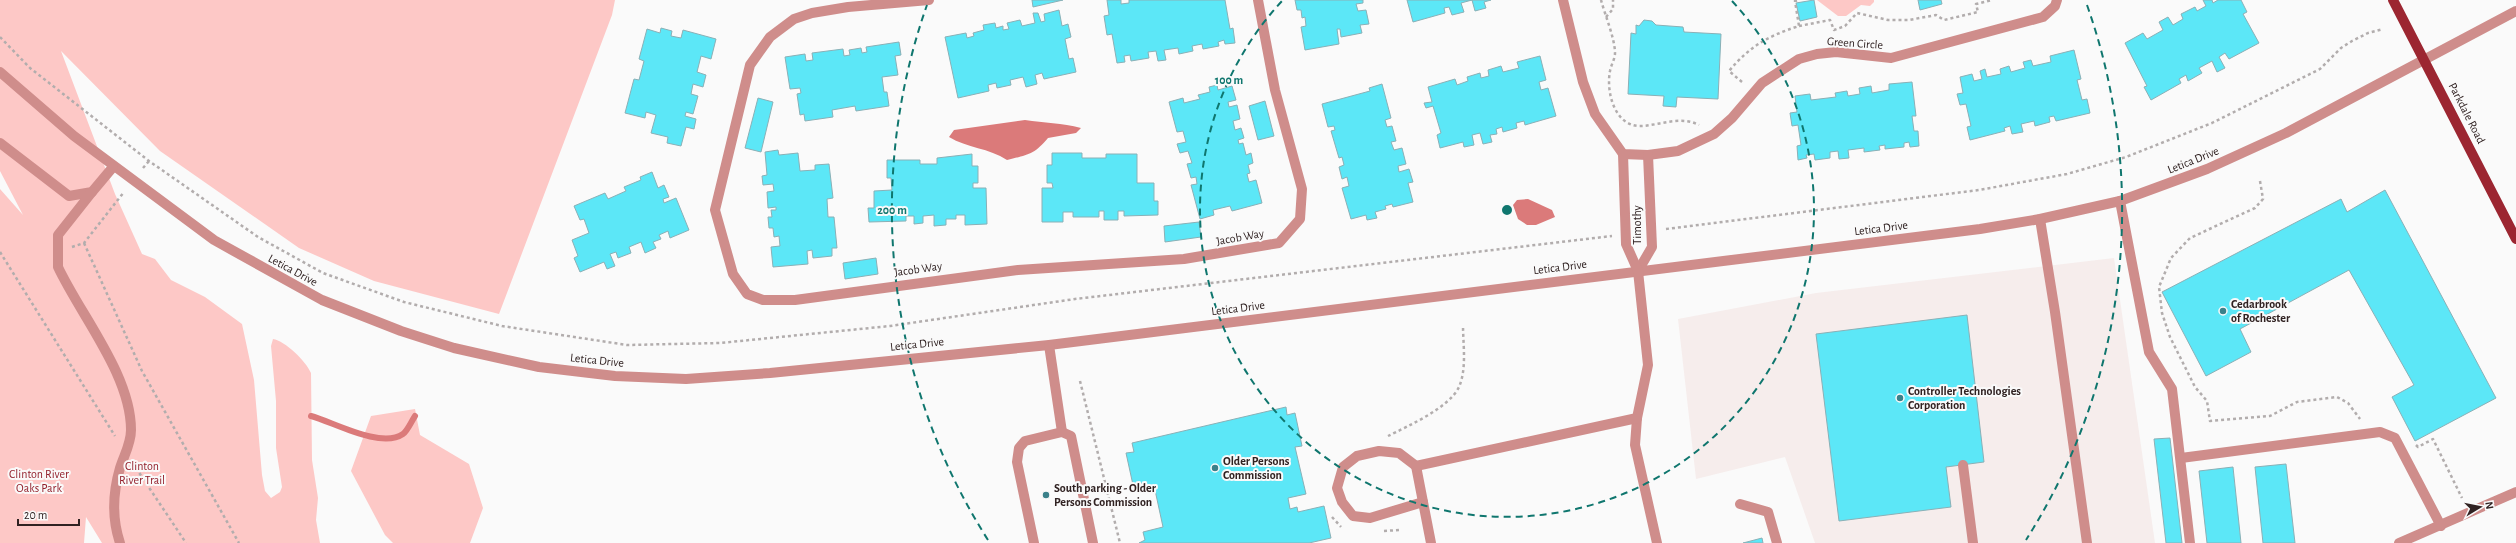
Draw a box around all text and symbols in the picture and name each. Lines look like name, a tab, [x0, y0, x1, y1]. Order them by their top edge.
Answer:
street label: Green Circle	[1827, 35, 1883, 51]
text: 100 m	[1215, 74, 1243, 86]
street label: Parkdale Road	[2447, 81, 2487, 145]
street label: Letica Drive	[2166, 144, 2220, 176]
centre of rings	[1500, 203, 1514, 217]
text: 200 m	[877, 204, 907, 216]
street label: Timothy	[1631, 205, 1644, 245]
street label: Letica Drive	[1853, 219, 1909, 237]
street label: Jacob Way	[1215, 227, 1265, 248]
street label: Letica Drive	[266, 252, 320, 288]
street label: Letica Drive	[1532, 258, 1588, 276]
street label: Jacob Way	[893, 260, 943, 279]
place label: Cedarbrook of Rochester	[2231, 298, 2291, 324]
street label: Letica Drive	[1210, 299, 1266, 317]
marker: Cedarbrook of Rochester	[2218, 306, 2228, 316]
street label: Letica Drive	[889, 335, 945, 353]
street label: Letica Drive	[569, 351, 625, 369]
place label: Controller Technologies Corporation	[1908, 385, 2021, 411]
marker: Controller Technologies Corporation	[1895, 393, 1905, 403]
place label: Older Persons Commission	[1223, 455, 1290, 481]
park label: Clinton River Trail	[119, 460, 165, 486]
marker: Older Persons Commission	[1210, 463, 1220, 473]
park label: Clinton River Oaks Park	[9, 468, 69, 494]
place label: South parking - Older Persons Commission	[1054, 482, 1157, 508]
north arrow	[2460, 487, 2500, 527]
marker: South parking - Older Persons Commission	[1041, 490, 1051, 500]
scale bar	[18, 501, 79, 527]
text: N	[2483, 501, 2495, 510]
text: 20 m	[24, 509, 47, 521]

